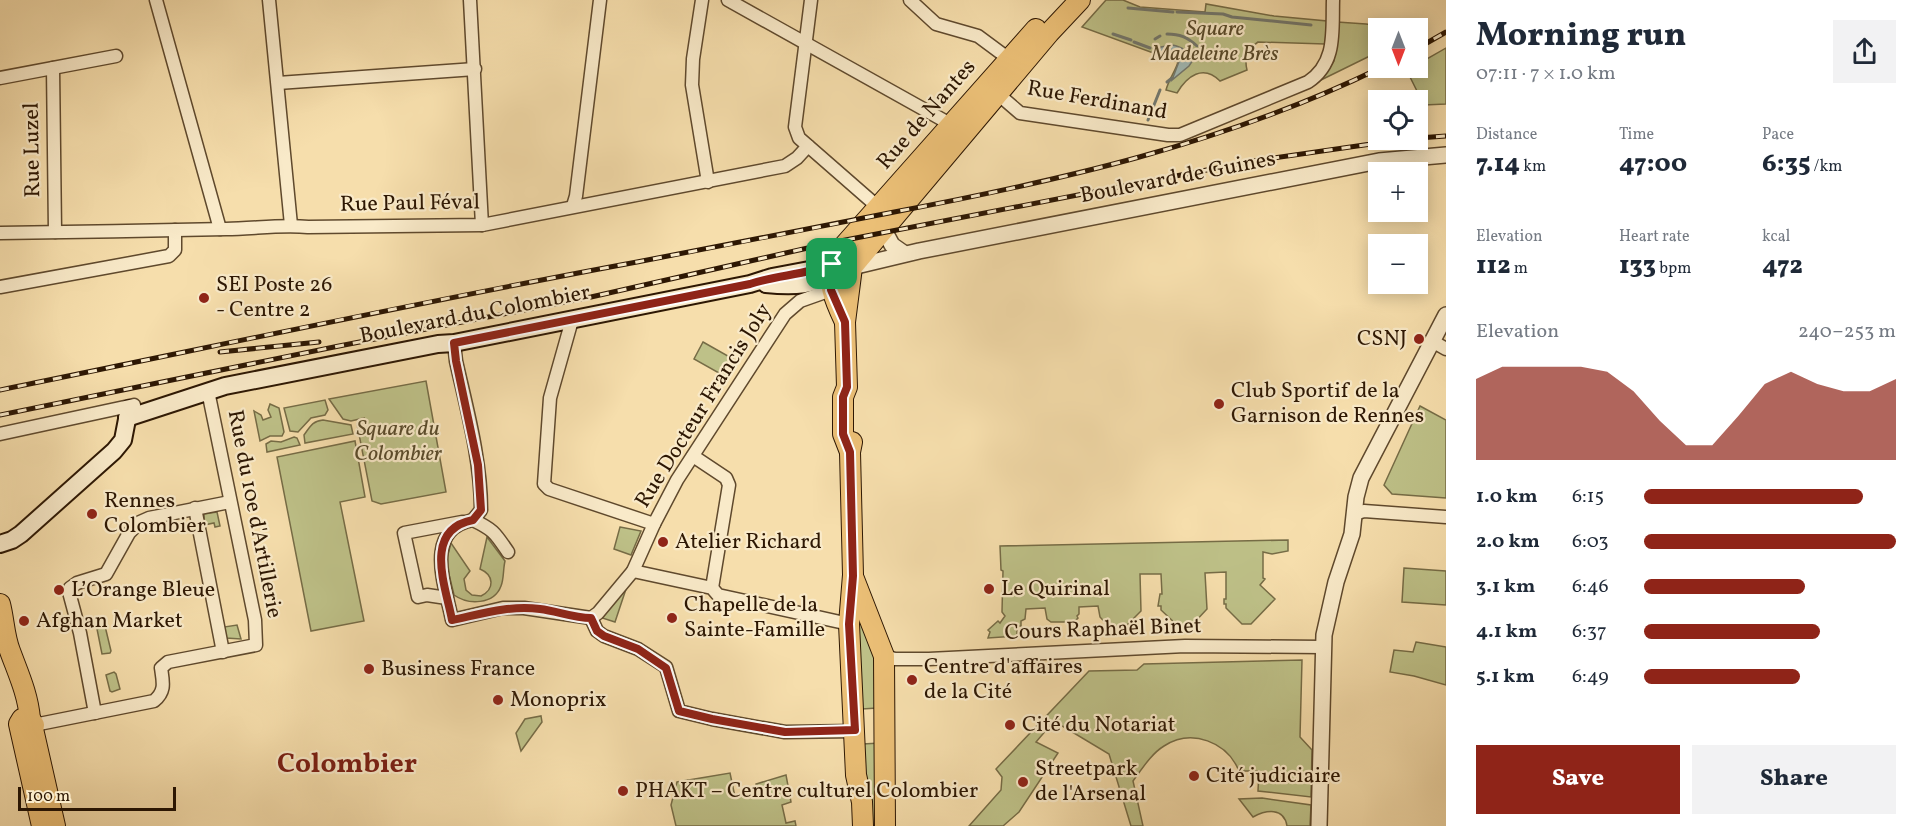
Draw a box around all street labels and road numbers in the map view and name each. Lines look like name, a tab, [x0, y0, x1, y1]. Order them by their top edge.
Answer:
street label: Rue de Nantes	[870, 53, 984, 177]
street label: Rue Ferdinand	[1024, 73, 1170, 129]
street label: Rue Luzel	[17, 102, 49, 198]
street label: Boulevard de Guines	[1078, 144, 1278, 212]
street label: Rue Paul Féval	[340, 187, 480, 221]
street label: Boulevard du Colombier	[357, 277, 593, 353]
street label: Rue Docteur Francis Joly	[628, 298, 780, 514]
street label: Rue du 10e d'Artillerie	[219, 407, 289, 621]
street label: Cours Raphaël Binet	[1004, 611, 1202, 649]

